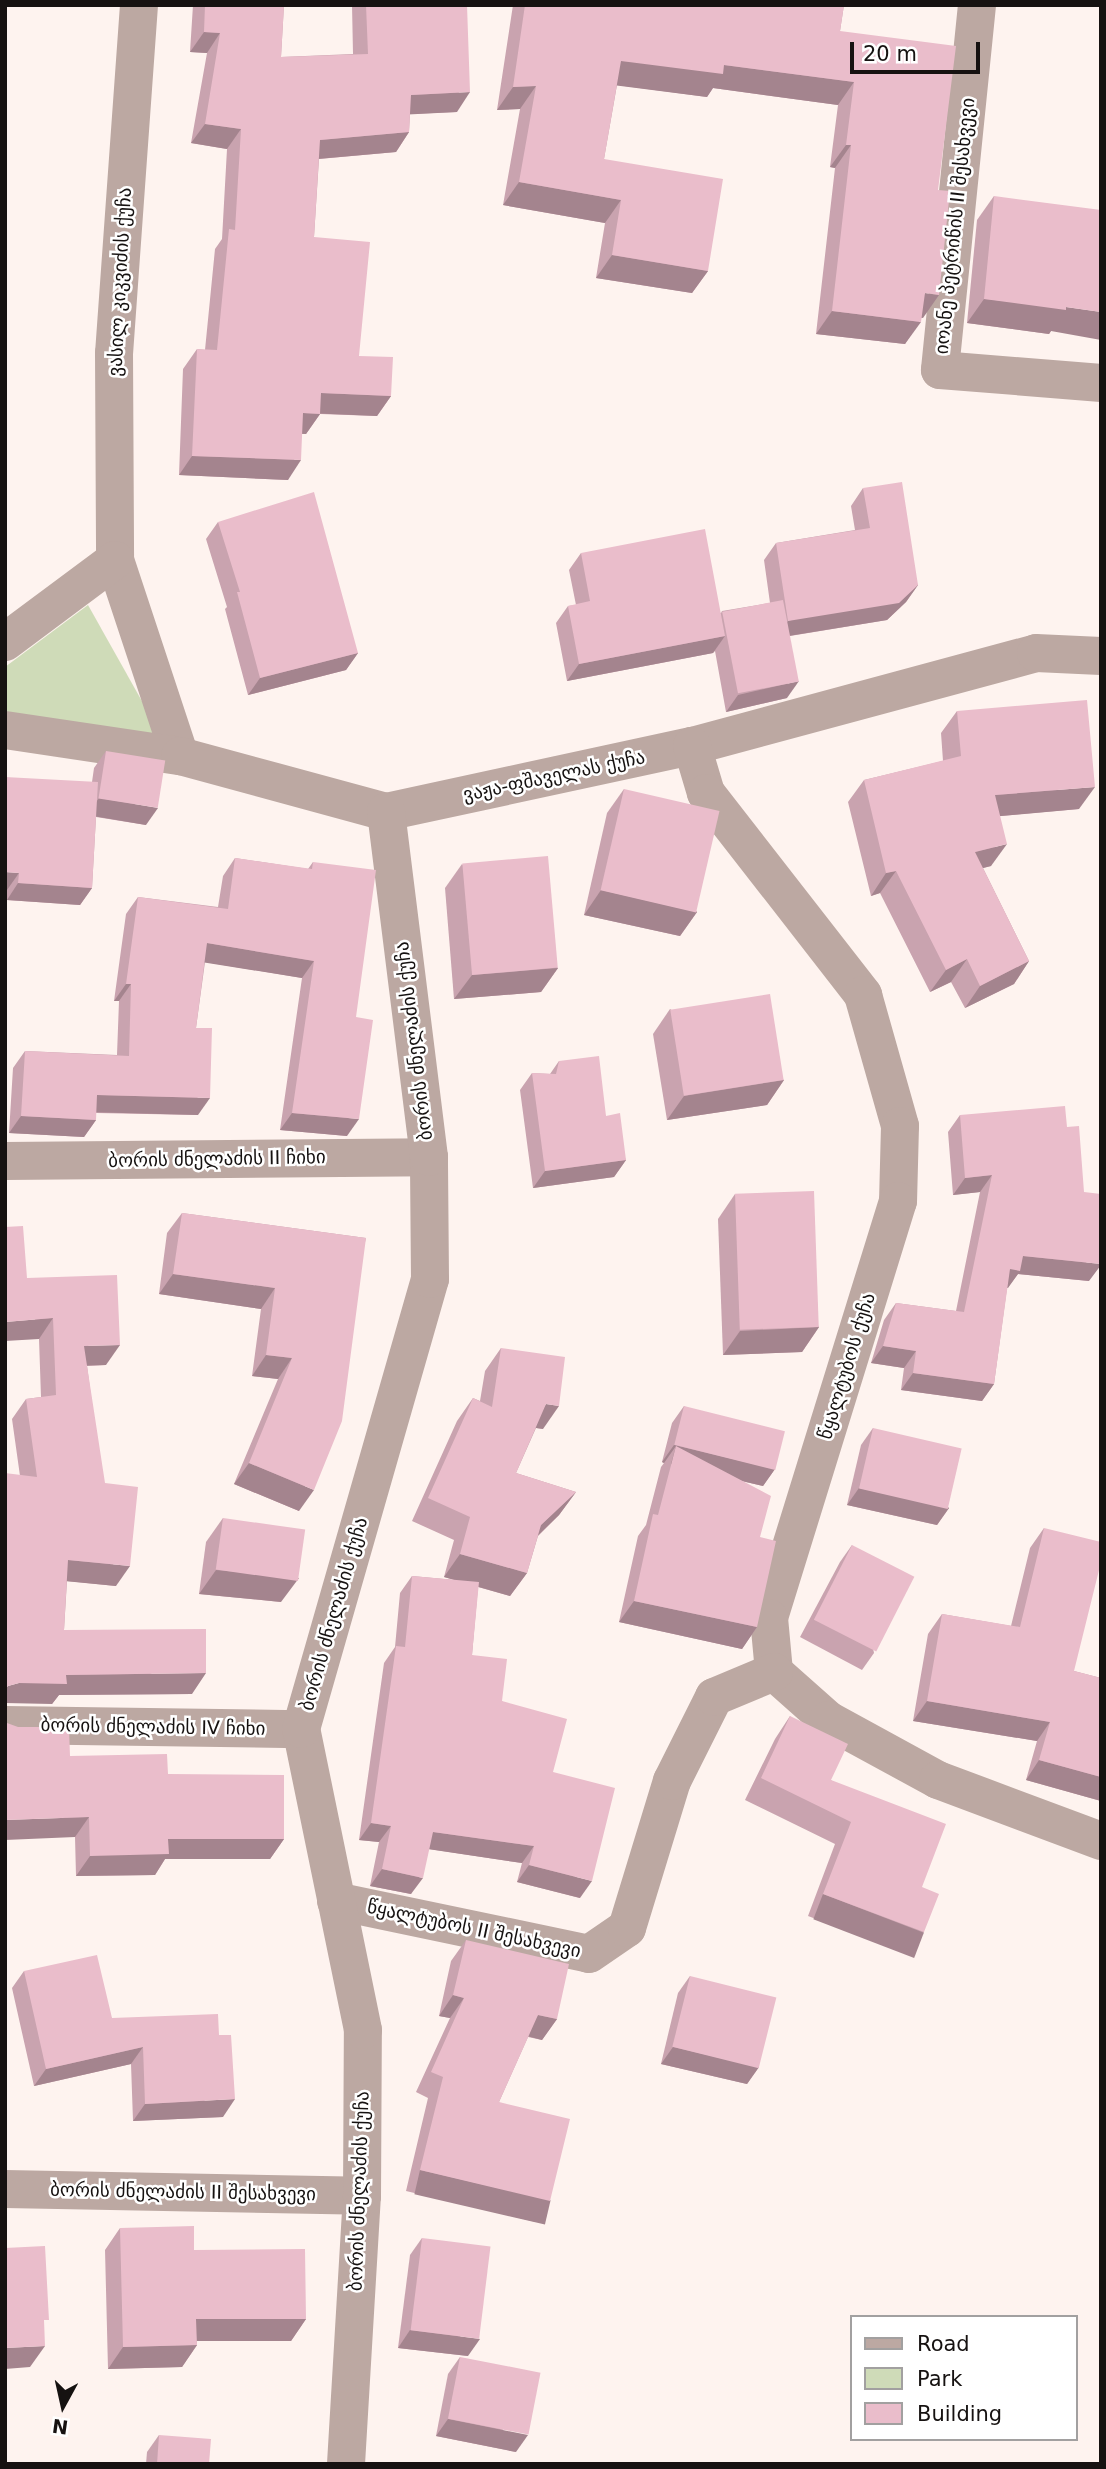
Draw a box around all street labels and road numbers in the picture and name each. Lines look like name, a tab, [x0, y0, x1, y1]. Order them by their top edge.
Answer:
street label: იოანე პეტრიწის II შესახვევი	[930, 97, 980, 355]
street label: ვასილ კიკვიძის ქუჩა	[104, 187, 136, 377]
street label: ვაჟა-ფშაველას ქუჩა	[461, 746, 647, 806]
street label: ბორის ძნელაძის ქუჩა	[390, 940, 438, 1142]
street label: ბორის ძნელაძის II ჩიხი	[108, 1146, 326, 1172]
street label: წყალტუბოს ქუჩა	[814, 1290, 880, 1442]
street label: ბორის ძნელაძის ქუჩა	[295, 1515, 373, 1713]
street label: ბორის ძნელაძის IV ჩიხი	[40, 1714, 266, 1740]
street label: წყალტუბოს II შესახვევი	[365, 1895, 583, 1963]
street label: ბორის ძნელაძის ქუჩა	[344, 2091, 374, 2291]
street label: ბორის ძნელაძის II შესახვევი	[50, 2178, 316, 2206]

